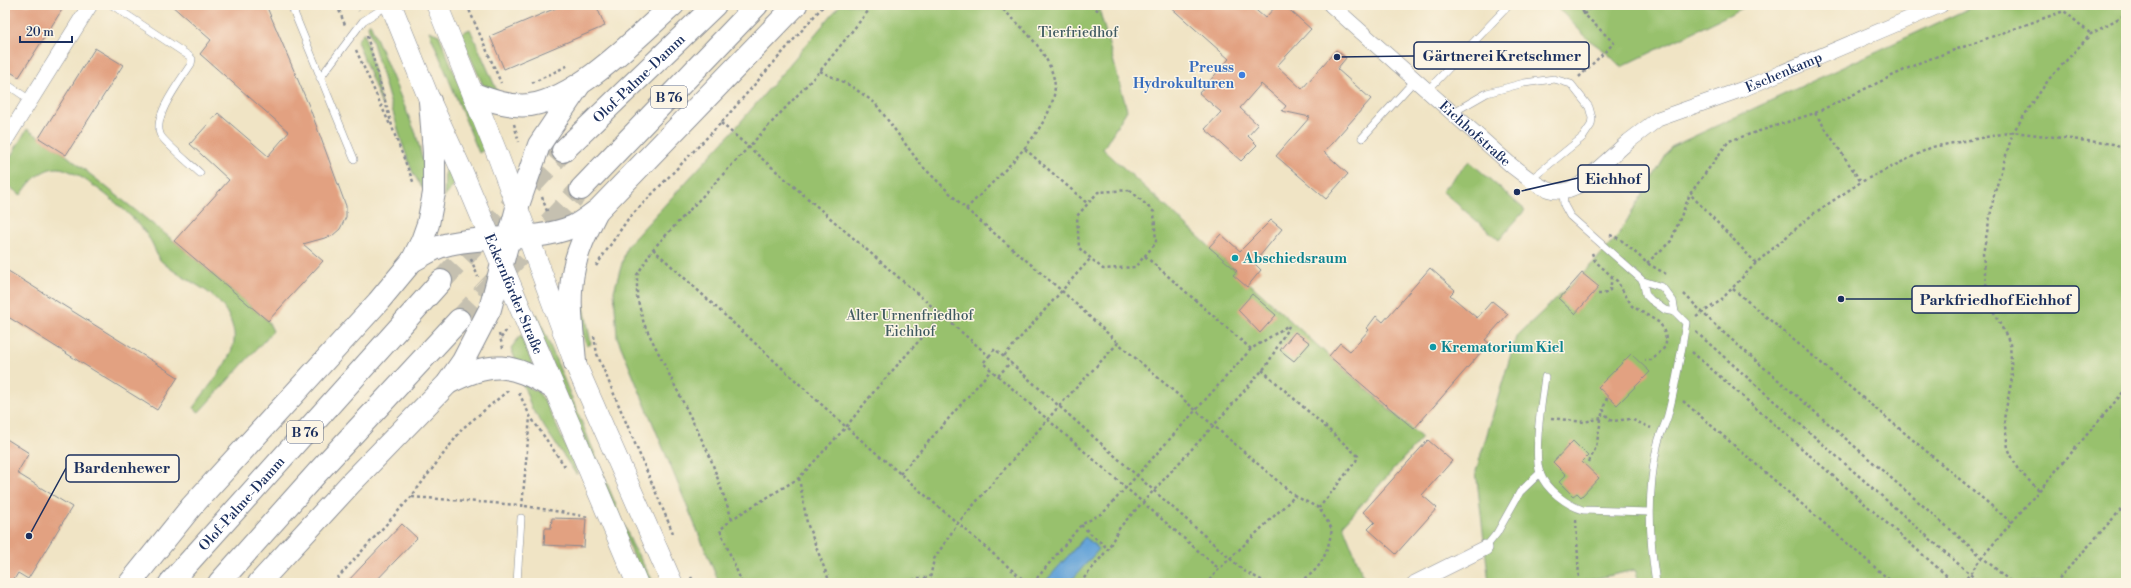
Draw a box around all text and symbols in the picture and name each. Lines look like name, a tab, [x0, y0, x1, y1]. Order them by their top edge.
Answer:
scale bar	[20, 18, 72, 44]
park label: Tierfriedhof	[1038, 24, 1119, 42]
text: 20 m	[26, 25, 54, 40]
street label: Olof-Palme-Damm	[590, 31, 689, 127]
callout: Gärtnerei Kretschmer	[1414, 42, 1589, 69]
text: Gärtnerei Kretschmer	[1423, 47, 1582, 66]
street label: Eschenkamp	[1743, 48, 1825, 97]
place label: Preuss Hydrokulturen	[1133, 59, 1234, 93]
marker: Preuss Hydrokulturen	[1237, 70, 1247, 80]
road number: B 76	[651, 86, 687, 108]
street label: Eichhofstraße	[1435, 97, 1514, 171]
callout: Eichhof	[1578, 165, 1649, 192]
text: Eichhof	[1585, 170, 1642, 189]
street label: Eckernförder Straße	[480, 231, 547, 357]
place label: Abschiedsraum	[1242, 250, 1347, 268]
marker: Abschiedsraum	[1230, 253, 1240, 263]
callout: Parkfriedhof Eichhof	[1912, 286, 2079, 313]
text: Parkfriedhof Eichhof	[1920, 291, 2072, 310]
park label: Alter Urnenfriedhof Eichhof	[846, 307, 974, 341]
place label: Krematorium Kiel	[1441, 339, 1564, 357]
marker: Krematorium Kiel	[1428, 342, 1438, 352]
road number: B 76	[287, 421, 323, 443]
street label: Olof-Palme-Damm	[195, 453, 289, 555]
callout: Bardenhewer	[66, 455, 179, 482]
text: Bardenhewer	[74, 459, 171, 478]

